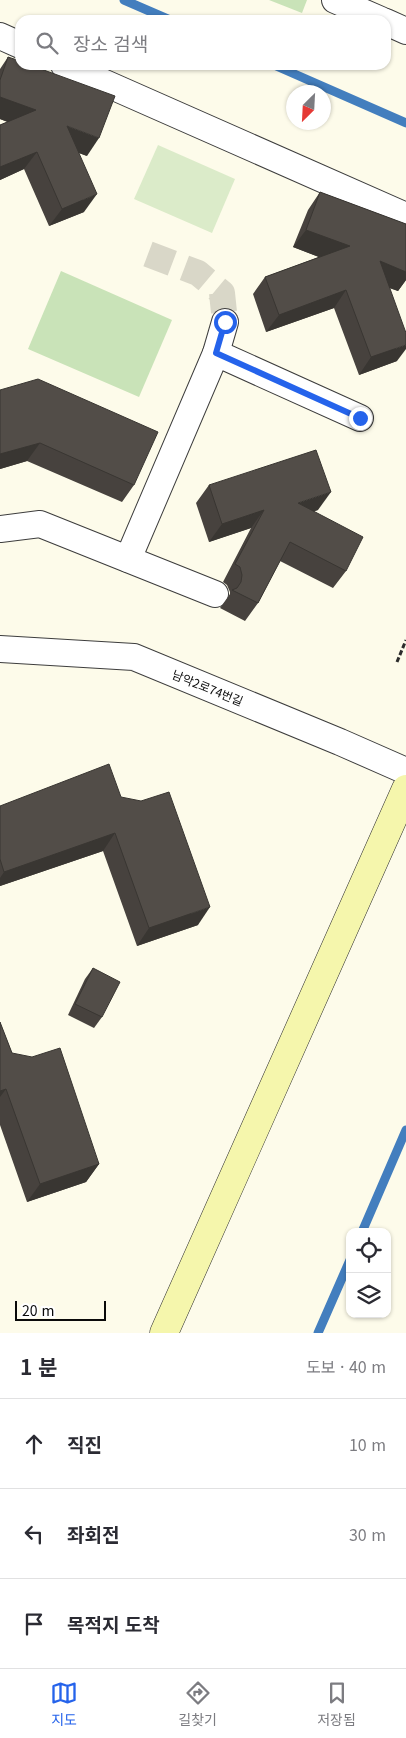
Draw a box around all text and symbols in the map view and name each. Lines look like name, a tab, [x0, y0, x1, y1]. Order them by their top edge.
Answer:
search box	[15, 15, 391, 70]
icon: search	[33, 29, 61, 57]
text: 장소 검색	[73, 29, 148, 56]
north arrow	[286, 85, 331, 130]
route start	[214, 311, 237, 334]
route end	[349, 407, 372, 430]
street label: 남악2로74번길	[170, 665, 246, 709]
map controls	[346, 1228, 391, 1318]
button: locate	[346, 1228, 391, 1273]
button: layers	[346, 1273, 391, 1318]
scale bar	[15, 1298, 106, 1321]
text: 20 m	[22, 1300, 54, 1320]
text: 1 분	[20, 1351, 58, 1381]
text: 도보 · 40 m	[306, 1354, 386, 1378]
icon: ahead	[20, 1430, 48, 1458]
text: 직진	[67, 1430, 102, 1457]
text: 10 m	[349, 1432, 386, 1456]
icon: left	[20, 1520, 48, 1548]
text: 좌회전	[67, 1520, 119, 1547]
text: 30 m	[349, 1522, 386, 1546]
icon: arrive	[20, 1610, 48, 1638]
text: 목적지 도착	[67, 1610, 160, 1637]
tab: 지도	[50, 1679, 78, 1729]
tab: 길찾기	[178, 1679, 217, 1729]
tab: 저장됨	[317, 1679, 356, 1729]

